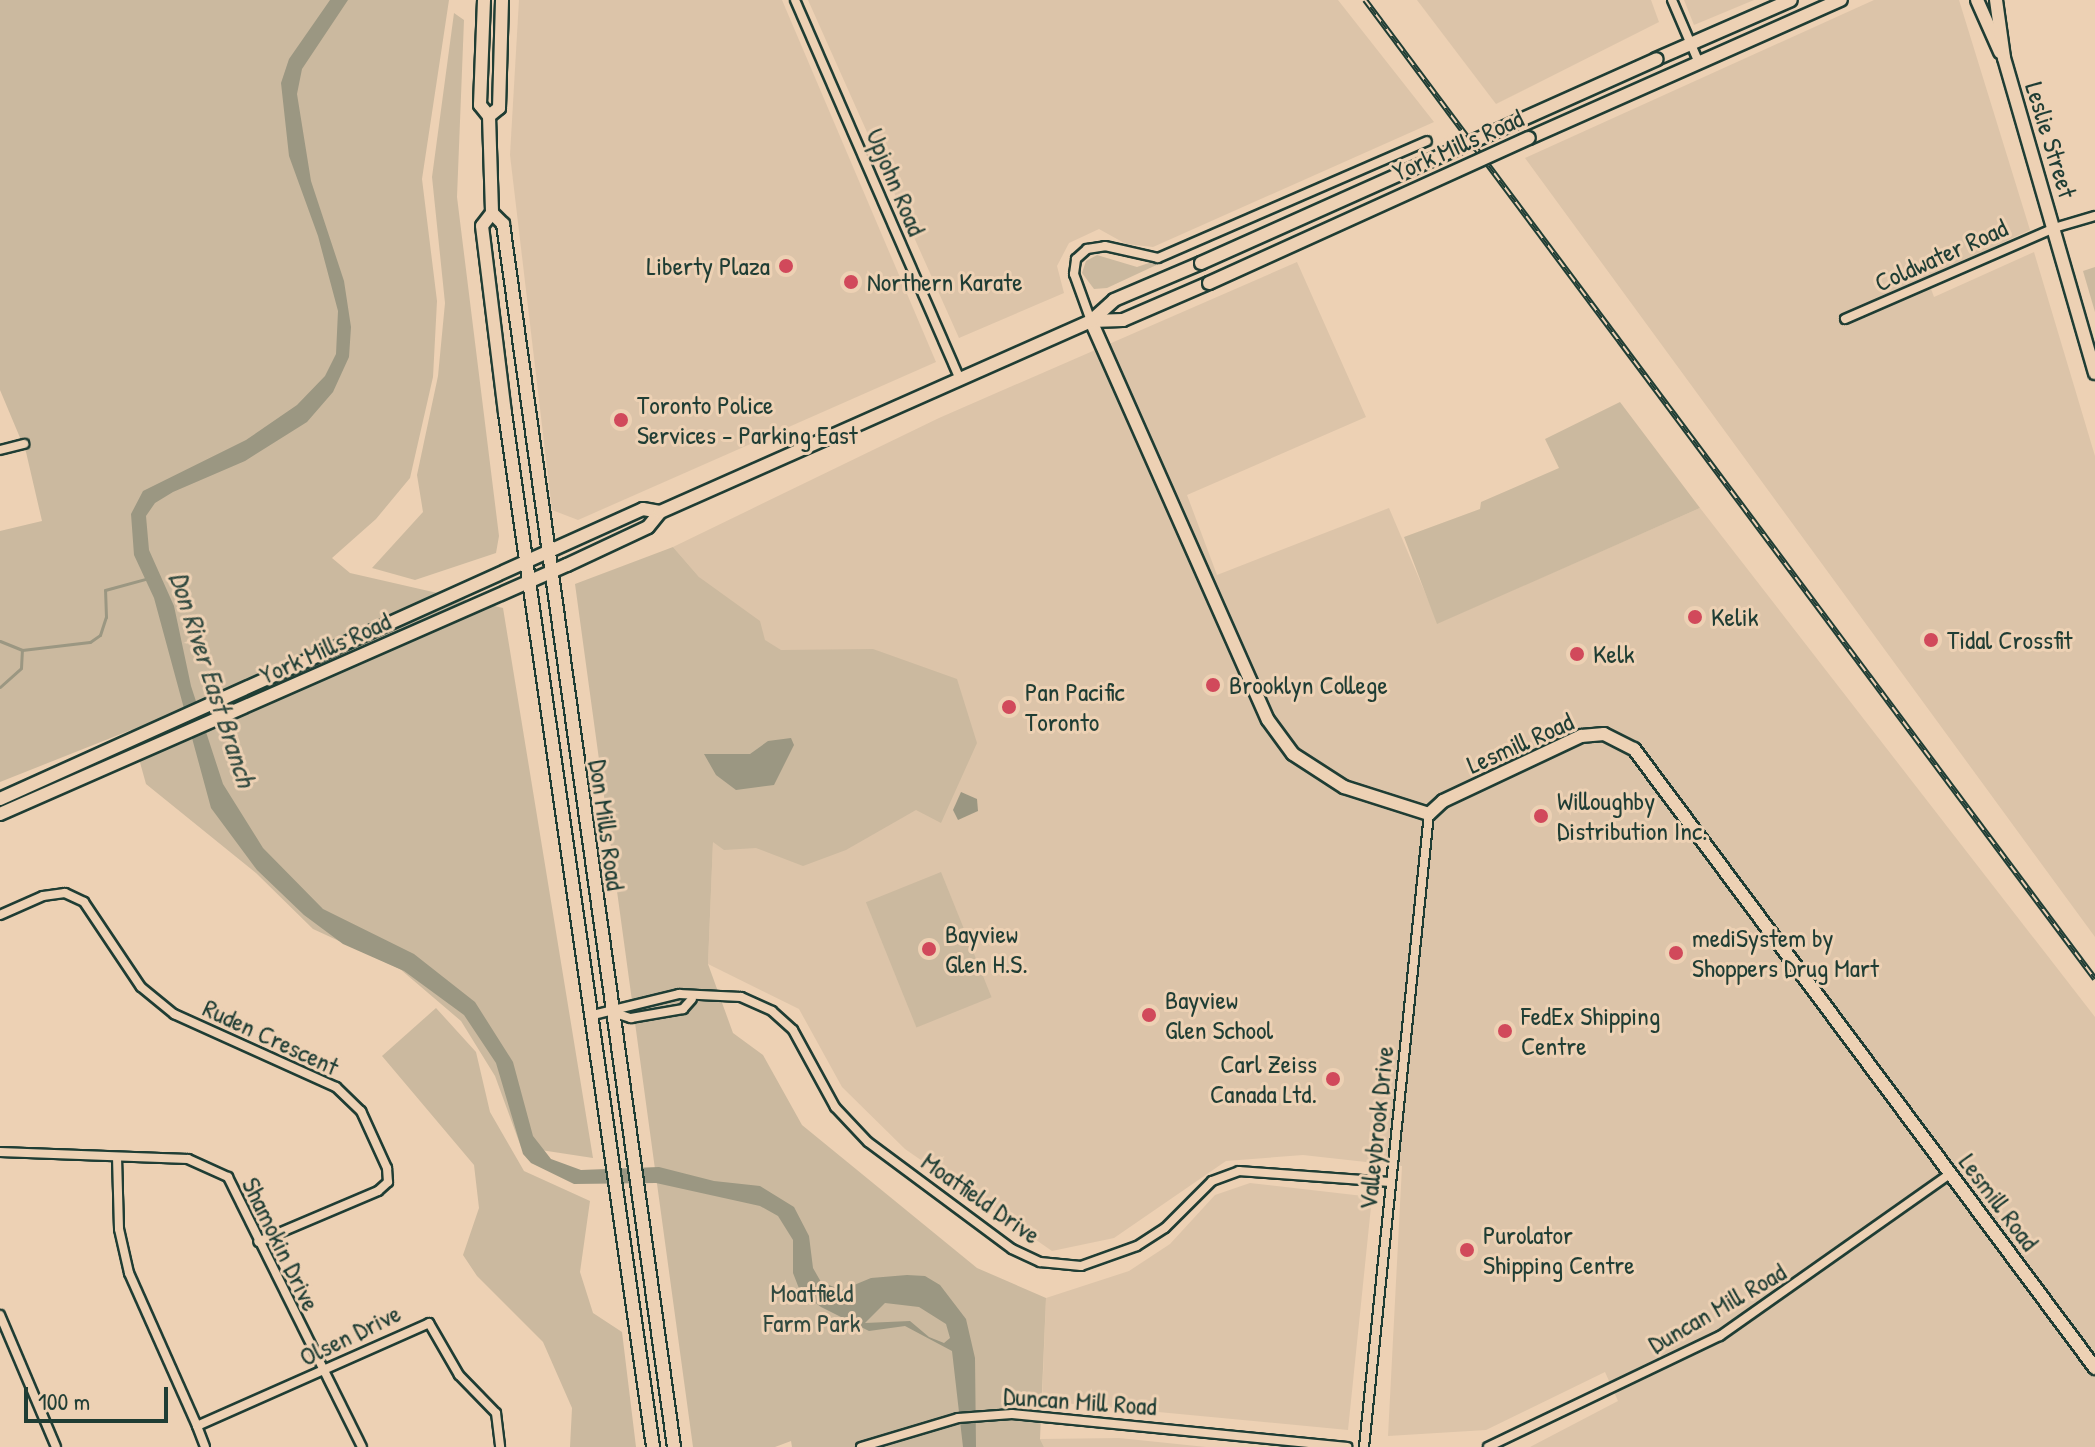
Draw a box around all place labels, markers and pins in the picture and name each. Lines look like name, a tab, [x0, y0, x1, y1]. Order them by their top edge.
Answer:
place label: Liberty Plaza	[647, 250, 770, 282]
marker: Liberty Plaza	[777, 257, 795, 275]
place label: Northern Karate	[867, 266, 1023, 298]
marker: Northern Karate	[842, 273, 860, 291]
place label: Toronto Police Services - Parking East	[637, 389, 858, 450]
marker: Toronto Police Services - Parking East	[612, 411, 630, 429]
place label: Kelik	[1711, 601, 1758, 633]
marker: Kelik	[1686, 608, 1704, 626]
place label: Tidal Crossfit	[1947, 624, 2072, 656]
marker: Tidal Crossfit	[1922, 631, 1940, 649]
place label: Kelk	[1593, 638, 1635, 670]
marker: Kelk	[1568, 645, 1586, 663]
place label: Brooklyn College	[1229, 669, 1388, 701]
place label: Pan Pacific Toronto	[1025, 676, 1125, 738]
marker: Brooklyn College	[1204, 676, 1222, 694]
marker: Pan Pacific Toronto	[1000, 698, 1018, 716]
place label: Willoughby Distribution Inc.	[1557, 785, 1708, 846]
marker: Willoughby Distribution Inc.	[1532, 807, 1550, 825]
place label: Bayview Glen H.S.	[945, 918, 1028, 980]
place label: mediSystem by Shoppers Drug Mart	[1692, 922, 1879, 984]
marker: Bayview Glen H.S.	[920, 940, 938, 958]
marker: mediSystem by Shoppers Drug Mart	[1667, 944, 1685, 962]
place label: Bayview Glen School	[1165, 984, 1273, 1046]
place label: FedEx Shipping Centre	[1521, 1000, 1660, 1062]
marker: Bayview Glen School	[1140, 1006, 1158, 1024]
marker: FedEx Shipping Centre	[1496, 1022, 1514, 1040]
place label: Carl Zeiss Canada Ltd.	[1210, 1048, 1317, 1110]
marker: Carl Zeiss Canada Ltd.	[1324, 1070, 1342, 1088]
place label: Purolator Shipping Centre	[1483, 1219, 1635, 1280]
marker: Purolator Shipping Centre	[1458, 1241, 1476, 1259]

